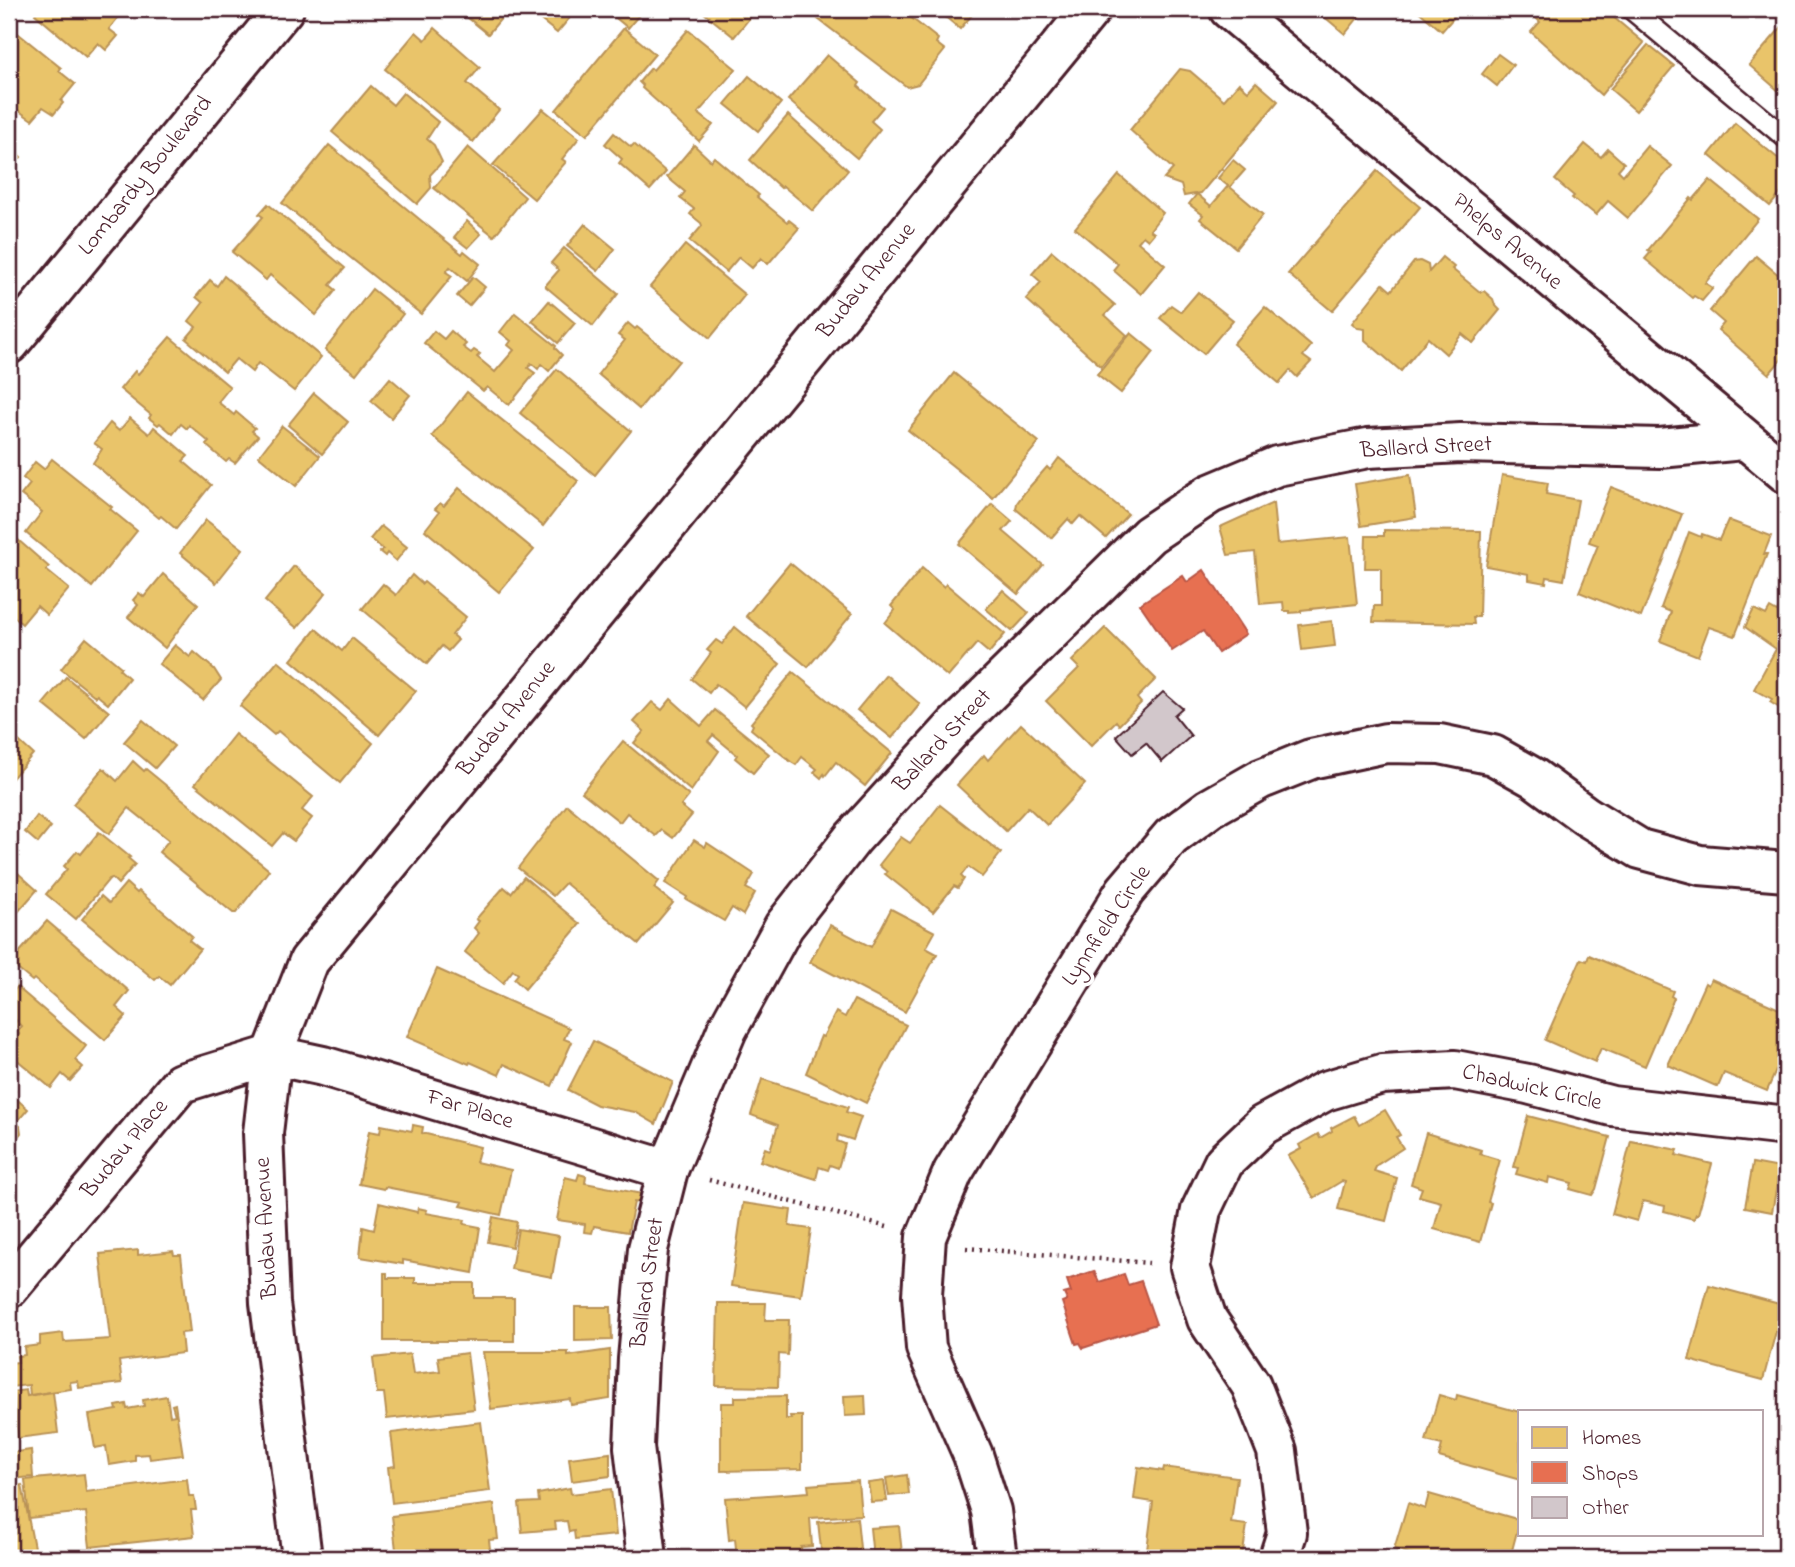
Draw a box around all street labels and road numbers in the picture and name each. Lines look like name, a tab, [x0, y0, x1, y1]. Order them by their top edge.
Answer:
street label: Lombardy Boulevard	[71, 89, 223, 264]
street label: Phelps Avenue	[1444, 186, 1570, 299]
street label: Budau Avenue	[809, 215, 925, 347]
street label: Ballard Street	[1358, 428, 1493, 468]
street label: Budau Avenue	[449, 653, 565, 785]
street label: Ballard Street	[885, 681, 1000, 801]
street label: Lynnfield Circle	[1054, 858, 1162, 994]
street label: Chadwick Circle	[1459, 1056, 1606, 1120]
street label: Far Place	[422, 1081, 518, 1139]
street label: Budau Place	[73, 1091, 177, 1207]
street label: Budau Avenue	[247, 1156, 287, 1301]
street label: Ballard Street	[622, 1215, 674, 1352]

